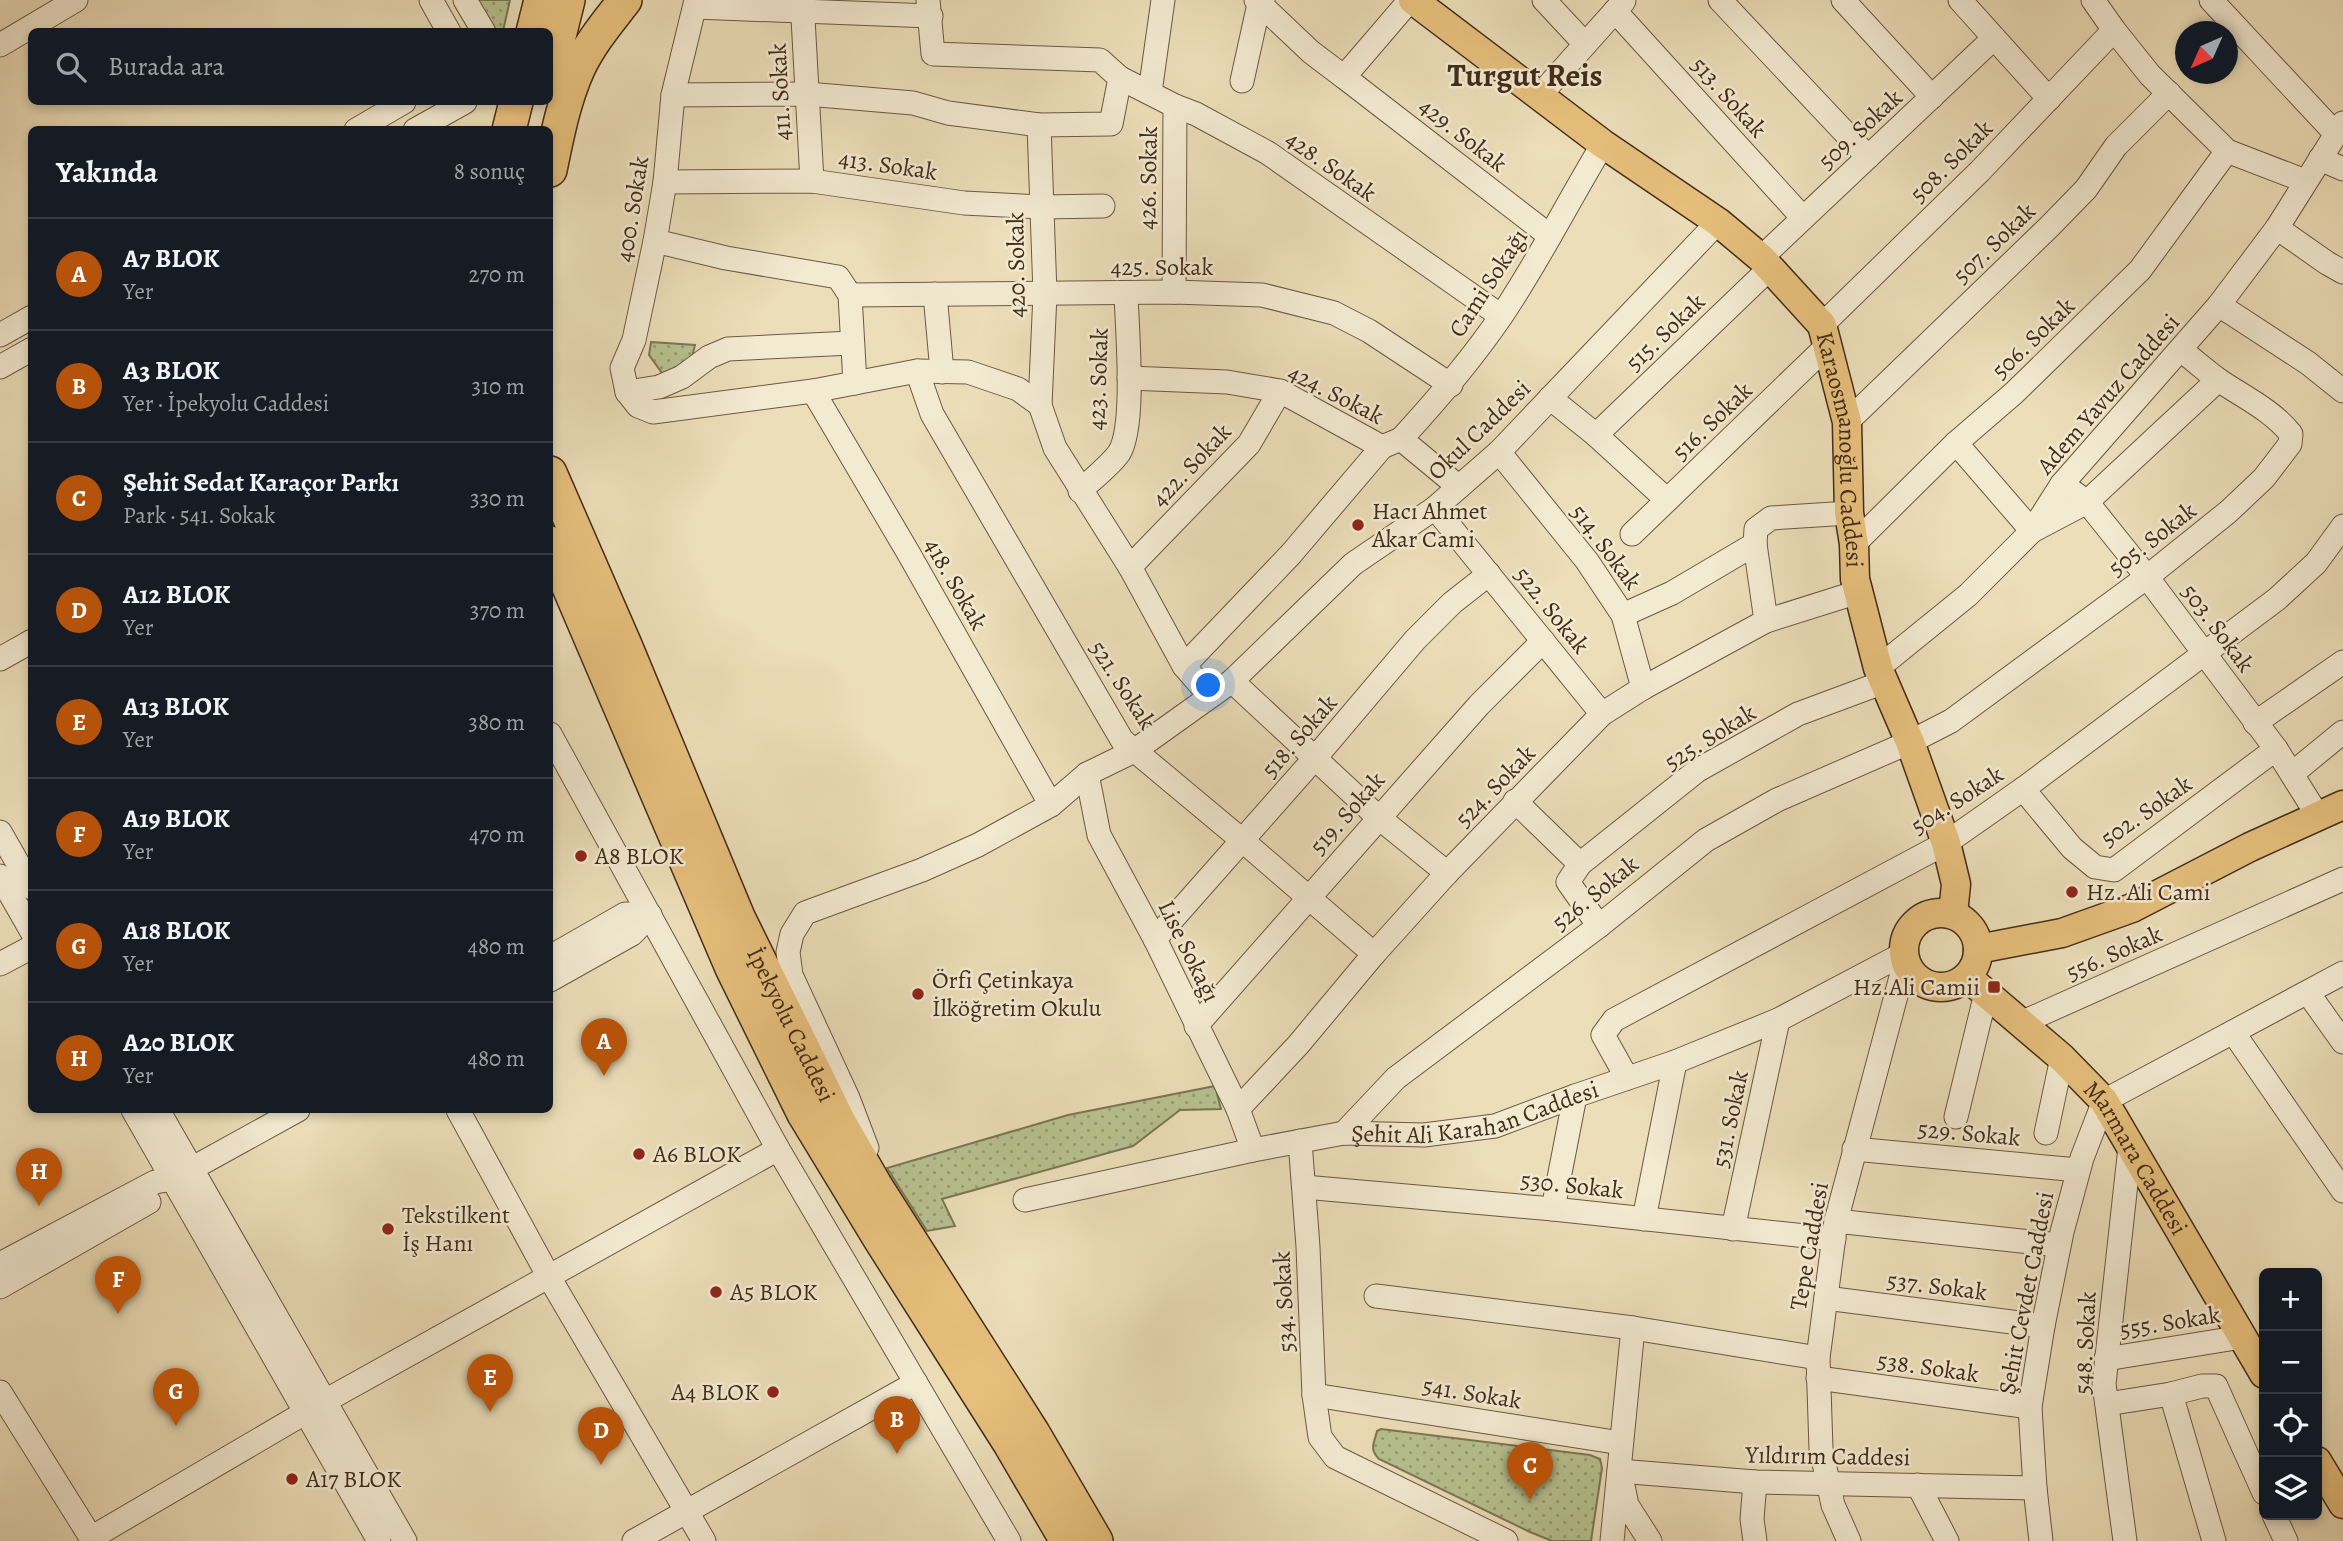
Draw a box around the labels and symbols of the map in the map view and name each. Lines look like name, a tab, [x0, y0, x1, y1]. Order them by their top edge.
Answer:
north arrow	[2175, 21, 2238, 84]
street label: 411. Sokak	[761, 42, 799, 142]
street label: 513. Sokak	[1684, 50, 1774, 144]
district label: Turgut Reis	[1447, 53, 1603, 97]
street label: 509. Sokak	[1811, 82, 1909, 176]
street label: 429. Sokak	[1412, 91, 1514, 180]
street label: 508. Sokak	[1903, 112, 2000, 209]
street label: 428. Sokak	[1279, 123, 1383, 209]
street label: 426. Sokak	[1131, 126, 1165, 230]
street label: 413. Sokak	[837, 142, 940, 188]
street label: 400. Sokak	[608, 154, 656, 264]
street label: 507. Sokak	[1946, 195, 2042, 290]
street label: 420. Sokak	[999, 212, 1033, 318]
street label: Cami Sokağı	[1441, 223, 1535, 343]
street label: 425. Sokak	[1111, 251, 1214, 283]
street label: 515. Sokak	[1618, 286, 1712, 378]
street label: 506. Sokak	[1984, 290, 2082, 386]
street label: Adem Yavuz Caddesi	[2029, 307, 2187, 482]
street label: 423. Sokak	[1080, 327, 1116, 431]
street label: Karaosmanoğlu Caddesi	[1808, 328, 1871, 568]
street label: 424. Sokak	[1283, 356, 1389, 432]
street label: Okul Caddesi	[1421, 373, 1537, 487]
street label: 516. Sokak	[1665, 375, 1759, 467]
street label: 422. Sokak	[1144, 416, 1238, 514]
street label: 505. Sokak	[2101, 494, 2203, 584]
place label: Hacı Ahmet Akar Cami	[1371, 495, 1488, 555]
street label: 514. Sokak	[1563, 498, 1649, 597]
marker: Hacı Ahmet Akar Cami	[1350, 517, 1366, 533]
street label: 418. Sokak	[917, 532, 995, 636]
street label: 522. Sokak	[1507, 560, 1597, 660]
street label: 503. Sokak	[2174, 577, 2262, 679]
street label: 521. Sokak	[1082, 634, 1164, 736]
your location	[1191, 668, 1225, 702]
street label: 518. Sokak	[1254, 688, 1344, 784]
street label: 525. Sokak	[1658, 696, 1762, 778]
street label: 524. Sokak	[1448, 738, 1542, 834]
street label: 504. Sokak	[1905, 758, 2010, 842]
street label: 519. Sokak	[1302, 765, 1392, 861]
street label: 502. Sokak	[2094, 768, 2198, 854]
place label: A8 BLOK	[594, 840, 684, 872]
marker: A8 BLOK	[573, 848, 589, 864]
street label: 526. Sokak	[1545, 848, 1645, 938]
place label: Hz. Ali Cami	[2086, 876, 2211, 908]
marker: Hz. Ali Cami	[2064, 884, 2080, 900]
street label: Lise Sokağı	[1151, 895, 1227, 1007]
street label: 556. Sokak	[2061, 918, 2167, 988]
street label: İpekyolu Caddesi	[739, 942, 843, 1107]
place label: Örfi Çetinkaya İlköğretim Okulu	[932, 964, 1101, 1024]
place label: Hz.Ali Camii	[1853, 971, 1980, 1003]
marker: Hz.Ali Camii	[1986, 979, 2002, 995]
marker: Örfi Çetinkaya İlköğretim Okulu	[910, 986, 926, 1002]
pin: A	[581, 1018, 627, 1076]
street label: 531. Sokak	[1704, 1067, 1756, 1171]
street label: Şehit Ali Karahan Caddesi	[1351, 1073, 1603, 1151]
street label: Marmara Caddesi	[2077, 1073, 2195, 1241]
street label: 529. Sokak	[1916, 1113, 2022, 1153]
place label: A6 BLOK	[652, 1138, 741, 1170]
marker: A6 BLOK	[631, 1146, 647, 1162]
pin: H	[16, 1148, 62, 1206]
street label: 530. Sokak	[1519, 1164, 1625, 1206]
street label: Tepe Caddesi	[1782, 1179, 1836, 1313]
street label: Şehit Cevdet Caddesi	[1991, 1189, 2061, 1397]
place label: Tekstilkent İş Hanı	[402, 1199, 510, 1259]
marker: Tekstilkent İş Hanı	[380, 1221, 396, 1237]
street label: 534. Sokak	[1265, 1250, 1303, 1354]
pin: F	[95, 1256, 141, 1314]
street label: 537. Sokak	[1885, 1264, 1989, 1308]
place label: A5 BLOK	[729, 1276, 817, 1308]
marker: A5 BLOK	[708, 1284, 724, 1300]
street label: 548. Sokak	[2066, 1291, 2104, 1395]
street label: 555. Sokak	[2117, 1298, 2223, 1346]
street label: 538. Sokak	[1875, 1344, 1981, 1390]
pin: E	[467, 1354, 513, 1412]
pin: G	[153, 1368, 199, 1426]
street label: 541. Sokak	[1420, 1369, 1524, 1417]
place label: A4 BLOK	[670, 1376, 759, 1408]
marker: A4 BLOK	[765, 1384, 781, 1400]
pin: B	[874, 1396, 920, 1454]
pin: D	[578, 1407, 624, 1465]
street label: Yıldırım Caddesi	[1744, 1439, 1911, 1473]
pin: C	[1507, 1442, 1553, 1500]
place label: A17 BLOK	[305, 1463, 401, 1495]
marker: A17 BLOK	[284, 1471, 300, 1487]

